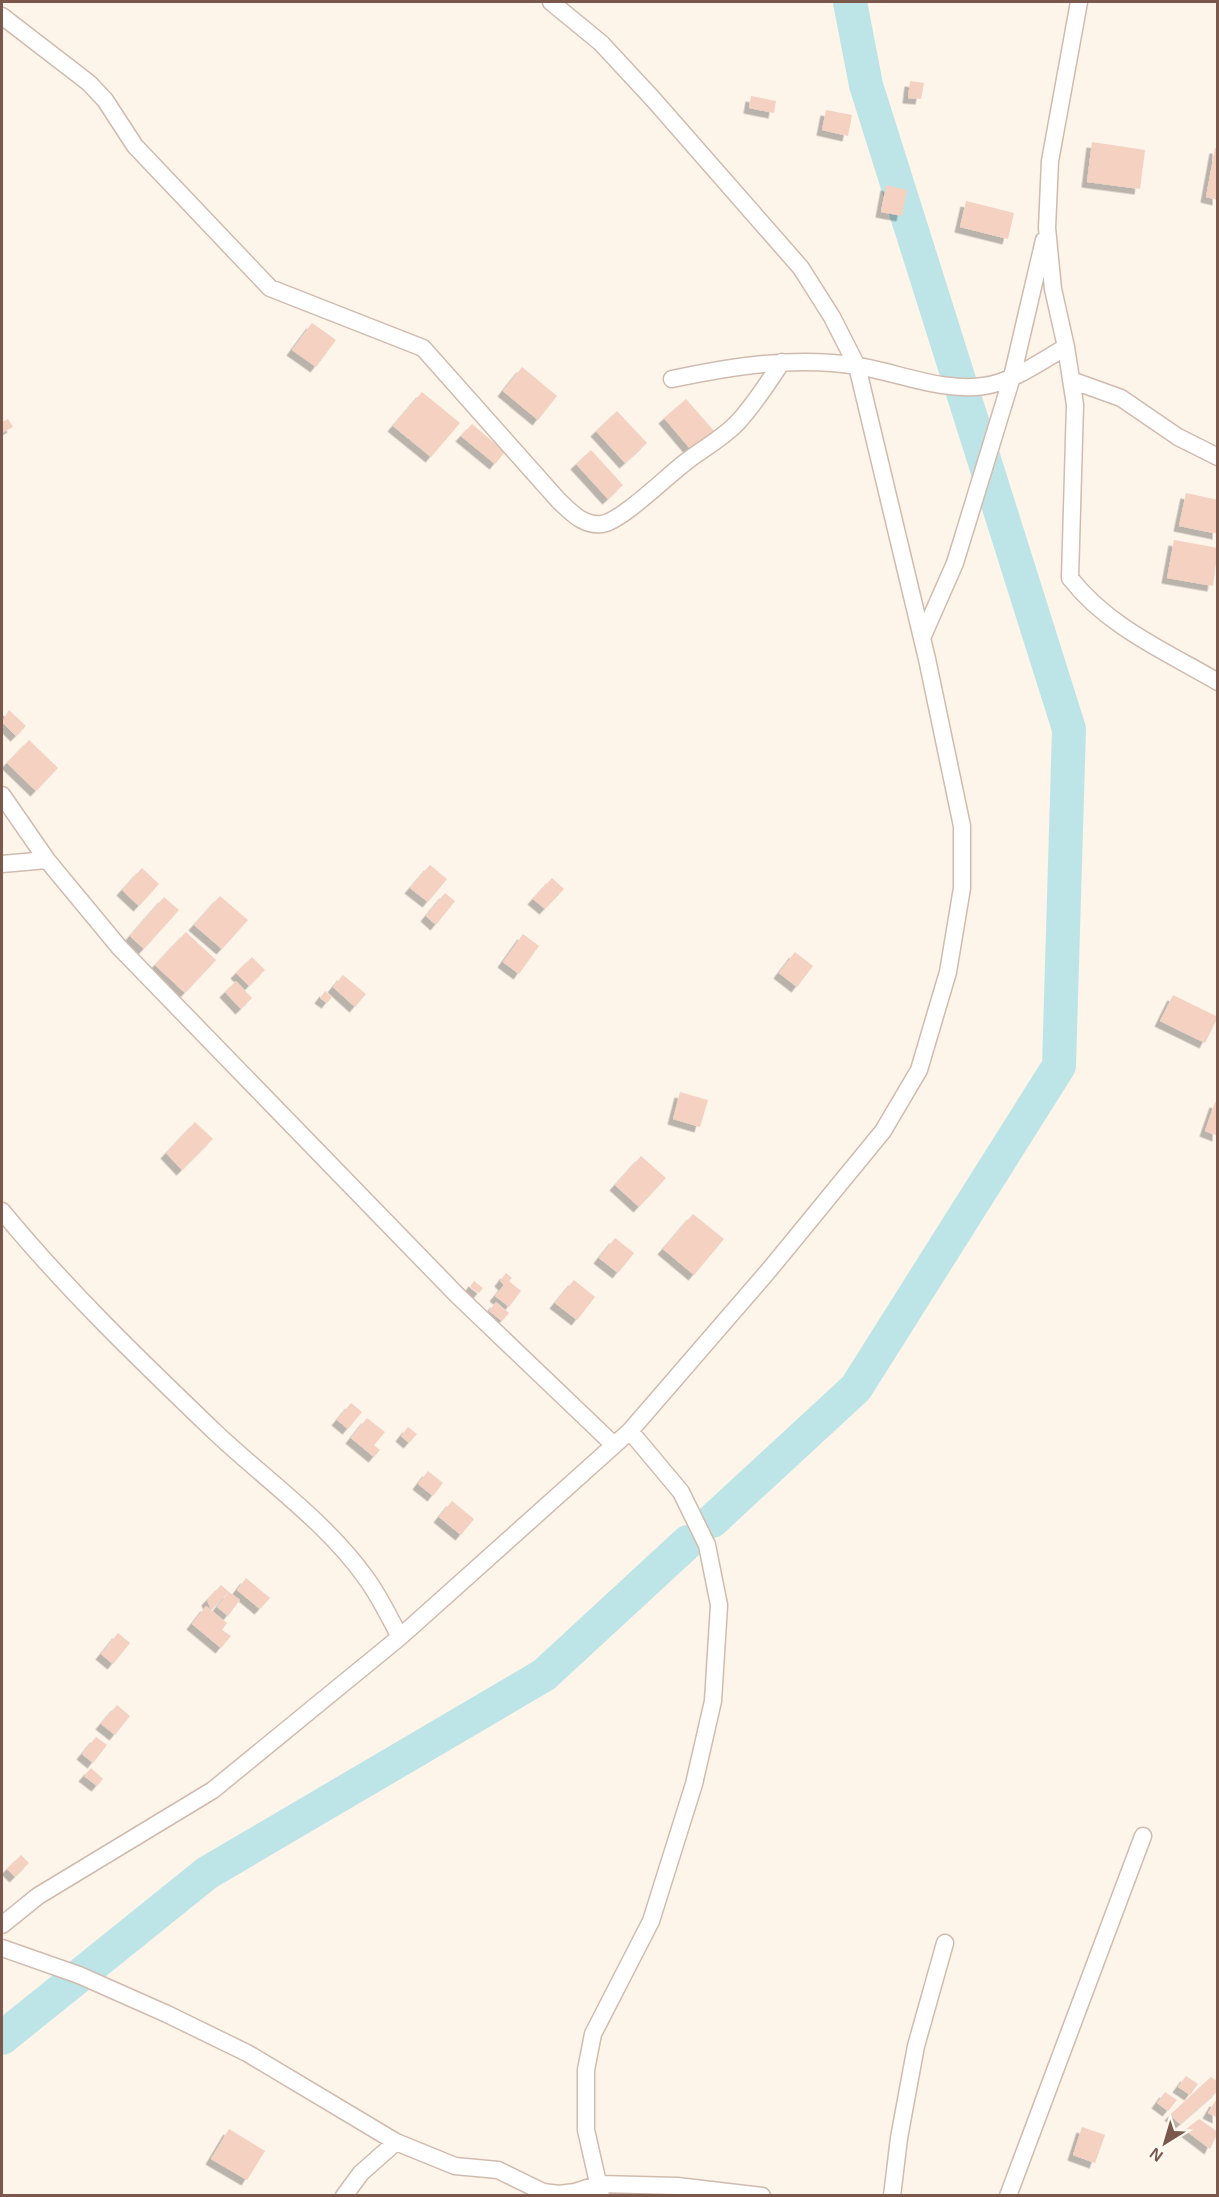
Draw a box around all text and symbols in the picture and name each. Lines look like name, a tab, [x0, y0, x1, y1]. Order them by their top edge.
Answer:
north arrow	[1135, 2113, 1195, 2173]
text: N	[1147, 2144, 1166, 2165]

